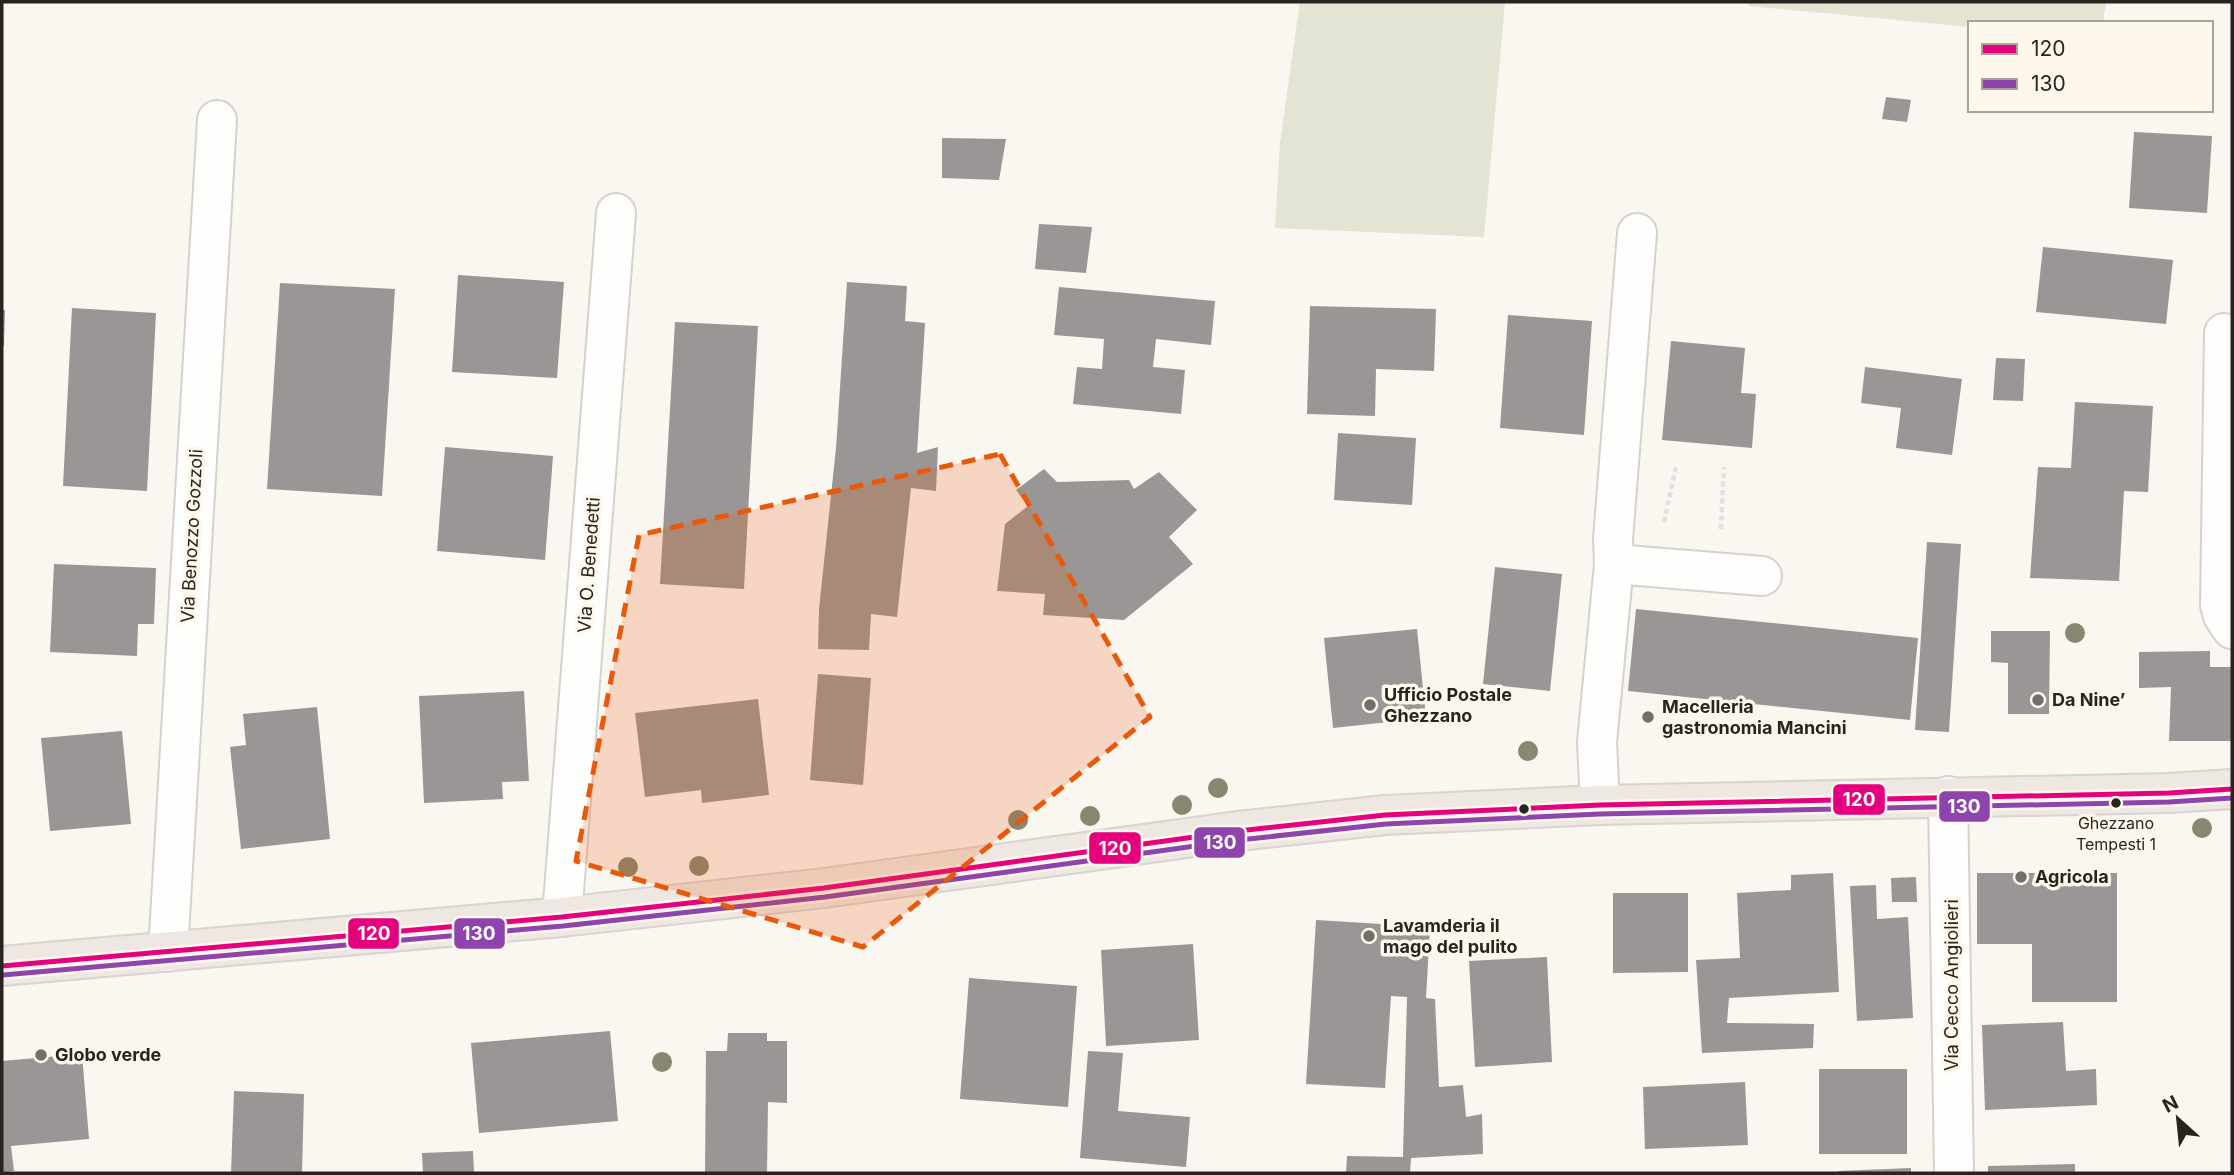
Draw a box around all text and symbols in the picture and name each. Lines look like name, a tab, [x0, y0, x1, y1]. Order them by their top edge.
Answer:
legend	[1968, 21, 2213, 112]
text: 120	[2031, 36, 2066, 61]
text: 130	[2031, 71, 2066, 96]
street label: Via Benozzo Gozzoli	[176, 449, 207, 623]
street label: Via O. Benedetti	[573, 496, 604, 633]
place label: Ufficio Postale Ghezzano	[1384, 684, 1512, 726]
place label: Da Nine’	[2052, 689, 2125, 710]
marker: Da Nine’	[2030, 692, 2046, 708]
place label: Macelleria gastronomia Mancini	[1662, 696, 1847, 738]
marker: Ufficio Postale Ghezzano	[1362, 697, 1378, 713]
marker: Macelleria gastronomia Mancini	[1640, 709, 1656, 725]
line badge: 120	[1832, 783, 1886, 816]
text: 120	[1843, 788, 1875, 811]
line badge: 130	[1938, 790, 1991, 823]
text: 130	[1947, 795, 1981, 818]
marker: Ghezzano Tempesti 1	[2109, 796, 2123, 810]
unlabelled marker	[1517, 802, 1531, 816]
place label: Ghezzano Tempesti 1	[2076, 813, 2156, 854]
line badge: 130	[1193, 826, 1246, 859]
line badge: 120	[1088, 831, 1142, 865]
text: 130	[1203, 831, 1237, 854]
text: 120	[1099, 837, 1131, 860]
place label: Agricola	[2035, 866, 2109, 887]
marker: Agricola	[2013, 869, 2029, 885]
street label: Via Cecco Angiolieri	[1941, 899, 1962, 1071]
place label: Lavamderia il mago del pulito	[1383, 915, 1518, 957]
line badge: 120	[347, 917, 400, 950]
line badge: 130	[453, 917, 506, 950]
text: 120	[358, 922, 390, 945]
text: 130	[462, 922, 496, 945]
marker: Lavamderia il mago del pulito	[1361, 928, 1377, 944]
place label: Globo verde	[55, 1044, 162, 1065]
marker: Globo verde	[33, 1047, 49, 1063]
north arrow	[2143, 1084, 2213, 1154]
text: N	[2159, 1091, 2182, 1118]

